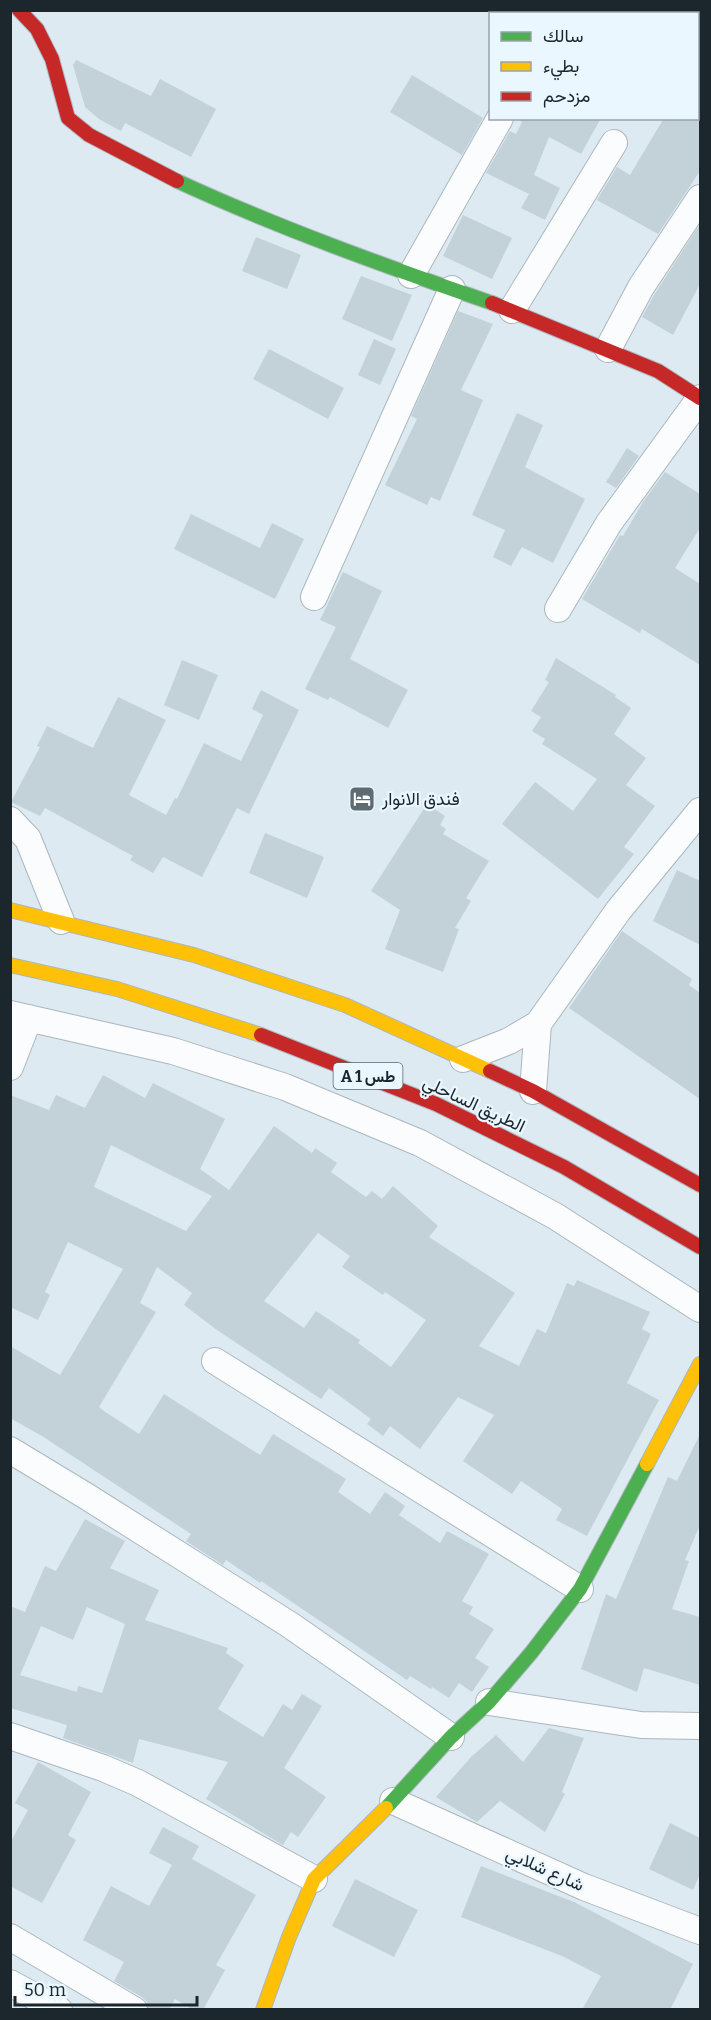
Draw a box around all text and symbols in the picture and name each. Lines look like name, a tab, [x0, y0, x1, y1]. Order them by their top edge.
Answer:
legend	[489, 12, 699, 120]
text: سالك	[543, 25, 583, 47]
text: بطيء	[543, 55, 579, 81]
text: مزدحم	[543, 85, 590, 108]
hotel icon: فندق الانوار	[347, 784, 377, 814]
place label: فندق الانوار	[381, 788, 460, 810]
road number: A 1 طس	[334, 1063, 403, 1089]
street label: الطريق الساحلي	[418, 1071, 529, 1141]
street label: شارع شلابي	[501, 1842, 588, 1900]
scale bar	[15, 1969, 196, 2007]
text: 50 m	[24, 1979, 66, 2001]

